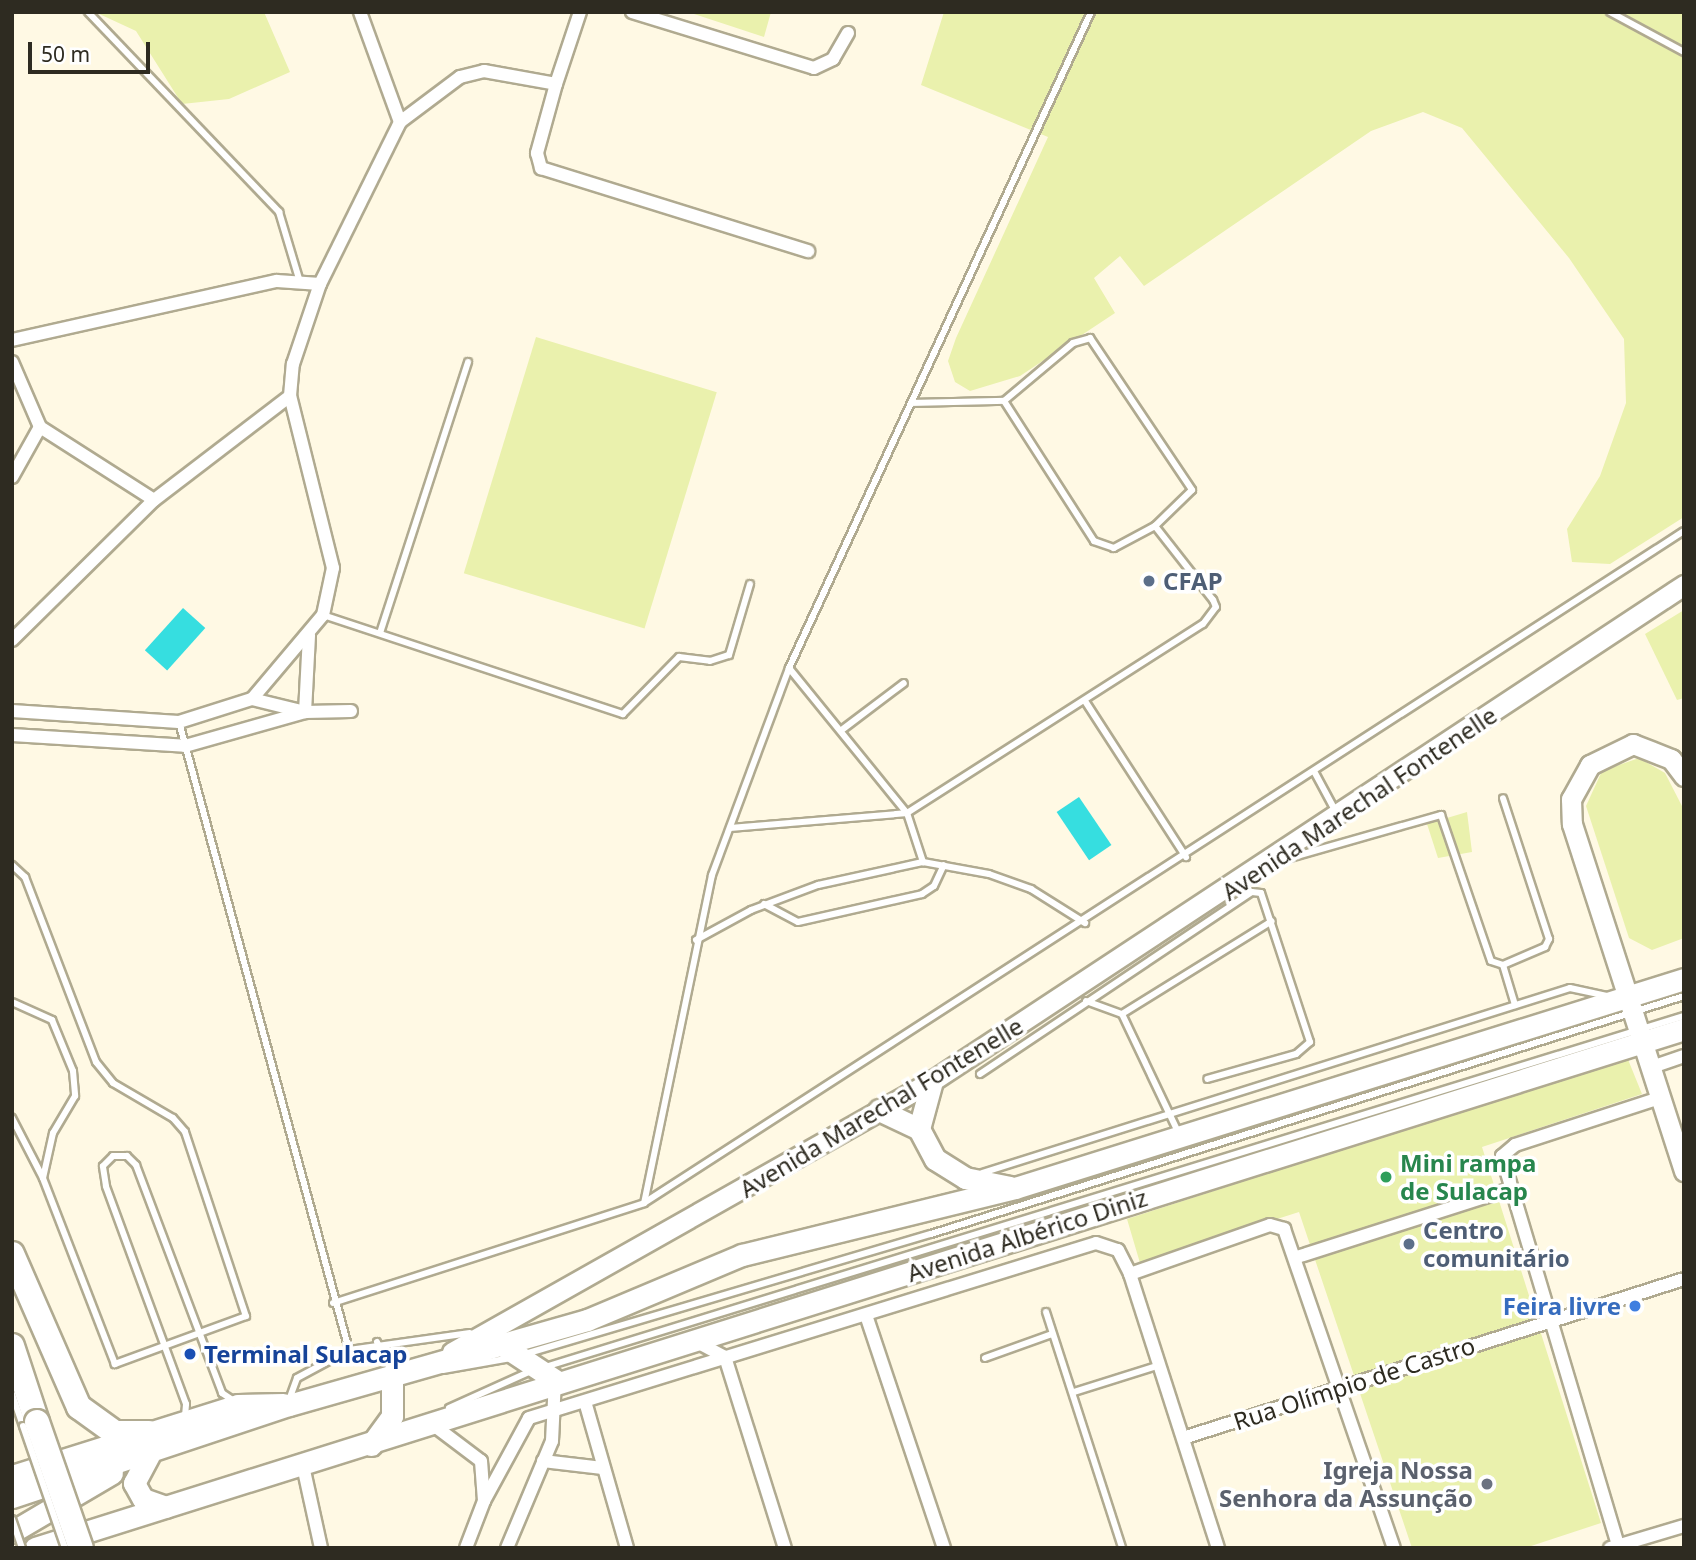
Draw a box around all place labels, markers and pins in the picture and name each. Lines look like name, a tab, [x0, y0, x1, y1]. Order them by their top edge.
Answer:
place label: CFAP	[1163, 567, 1223, 595]
marker: CFAP	[1141, 573, 1157, 589]
place label: Mini rampa de Sulacap	[1400, 1149, 1536, 1205]
marker: Mini rampa de Sulacap	[1378, 1169, 1394, 1185]
place label: Centro comunitário	[1423, 1216, 1570, 1272]
marker: Centro comunitário	[1401, 1236, 1417, 1252]
place label: Feira livre	[1503, 1292, 1621, 1320]
marker: Feira livre	[1627, 1298, 1643, 1314]
place label: Terminal Sulacap	[204, 1340, 407, 1368]
marker: Terminal Sulacap	[182, 1346, 198, 1362]
place label: Igreja Nossa Senhora da Assunção	[1219, 1456, 1473, 1512]
marker: Igreja Nossa Senhora da Assunção	[1479, 1476, 1495, 1492]

